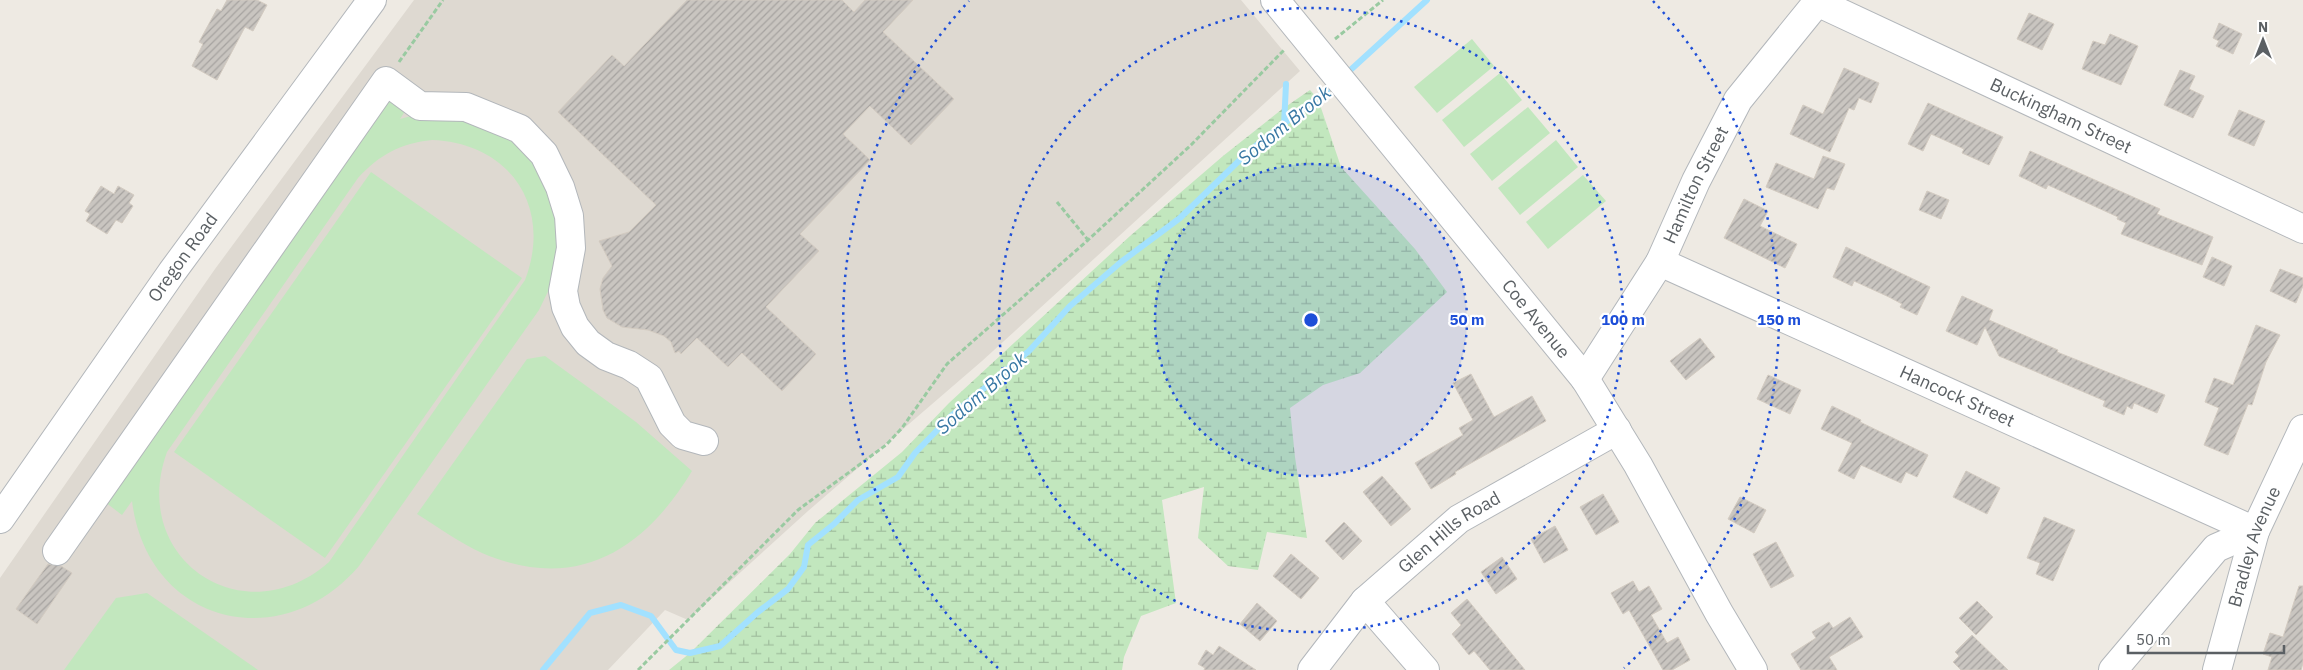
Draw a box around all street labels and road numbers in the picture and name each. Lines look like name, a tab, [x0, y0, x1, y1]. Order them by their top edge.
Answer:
street label: Buckingham Street	[1986, 72, 2136, 158]
street label: Hamilton Street	[1658, 122, 1733, 247]
street label: Oregon Road	[143, 208, 223, 306]
street label: Coe Avenue	[1497, 274, 1575, 363]
street label: Hancock Street	[1896, 360, 2018, 432]
street label: Bradley Avenue	[2223, 482, 2285, 609]
street label: Glen Hills Road	[1393, 486, 1504, 578]

